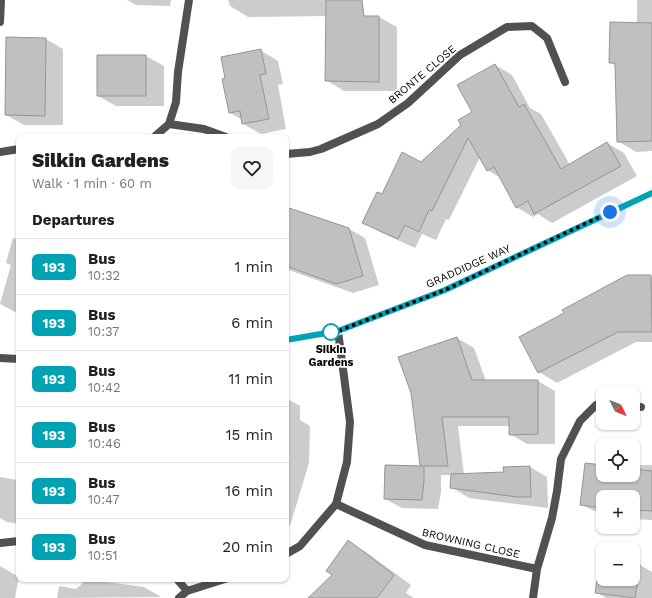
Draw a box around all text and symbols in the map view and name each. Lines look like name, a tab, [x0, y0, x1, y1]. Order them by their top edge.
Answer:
street label: BRONTE CLOSE	[386, 42, 459, 106]
button: heart	[231, 147, 273, 189]
text: Silkin Gardens	[32, 149, 169, 172]
text: Walk · 1 min · 60 m	[32, 176, 152, 191]
your location	[600, 202, 620, 222]
text: Departures	[32, 211, 115, 229]
street label: GRADDIDGE WAY	[424, 242, 513, 291]
text: Bus	[88, 250, 116, 268]
text: 1 min	[234, 258, 273, 276]
text: 193	[43, 259, 65, 275]
text: 10:32	[88, 268, 120, 283]
text: Bus	[88, 306, 116, 324]
text: 6 min	[231, 314, 273, 332]
text: 193	[43, 315, 65, 331]
marker: Silkin Gardens	[322, 323, 340, 341]
text: 10:37	[88, 324, 119, 339]
place label: Silkin Gardens	[309, 343, 354, 369]
text: Bus	[88, 362, 116, 380]
text: 11 min	[229, 370, 273, 388]
text: 193	[43, 371, 65, 387]
text: 10:42	[88, 380, 121, 395]
north arrow	[596, 386, 640, 430]
map controls	[596, 386, 640, 586]
text: Bus	[88, 418, 116, 436]
text: 15 min	[226, 426, 273, 444]
text: 193	[43, 427, 65, 443]
text: 10:46	[88, 436, 121, 451]
button: locate	[596, 438, 640, 482]
text: Bus	[88, 474, 116, 492]
text: 16 min	[225, 482, 273, 500]
text: 193	[43, 483, 65, 499]
button: +	[596, 490, 640, 534]
text: 10:47	[88, 492, 120, 507]
street label: BROWNING CLOSE	[420, 526, 521, 561]
text: Bus	[88, 530, 116, 548]
text: 20 min	[222, 538, 273, 556]
text: 193	[43, 539, 65, 555]
button: −	[596, 542, 640, 586]
text: 10:51	[88, 548, 118, 563]

